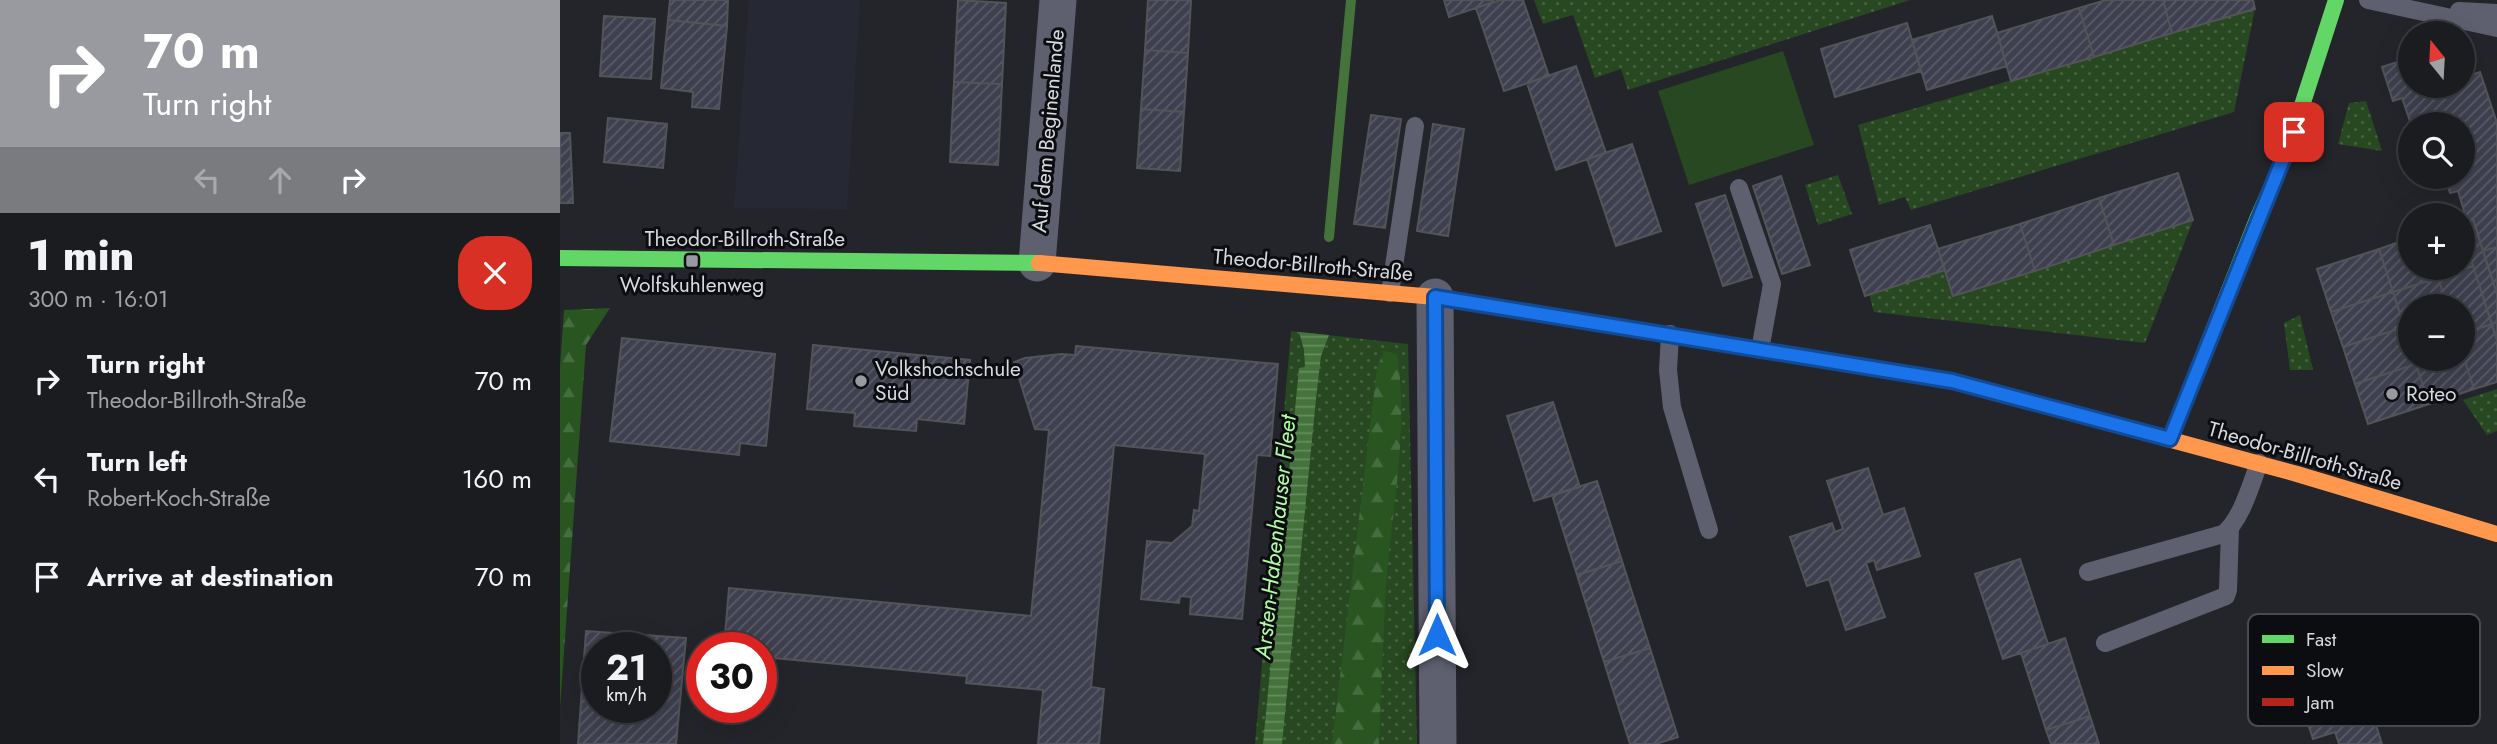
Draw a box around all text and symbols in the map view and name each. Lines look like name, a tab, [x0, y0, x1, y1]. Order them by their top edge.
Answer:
text: 70 m	[143, 16, 260, 86]
north arrow	[2398, 21, 2474, 98]
map controls	[2398, 21, 2475, 371]
icon: right	[28, 28, 119, 119]
street label: Auf dem Beginenlande	[1024, 28, 1072, 234]
text: Turn right	[143, 81, 272, 127]
pin	[2264, 102, 2324, 162]
button: search	[2398, 112, 2475, 189]
icon: arrive	[2275, 113, 2313, 151]
icon: left	[188, 161, 226, 199]
icon: ahead	[261, 161, 299, 199]
icon: right	[334, 161, 372, 199]
button: +	[2398, 203, 2475, 280]
street label: Theodor-Billroth-Straße	[645, 224, 845, 254]
text: 1 min	[28, 225, 134, 286]
button: close	[458, 236, 532, 310]
street label: Theodor-Billroth-Straße	[1212, 241, 1414, 289]
marker: Wolfskuhlenweg	[684, 253, 700, 269]
place label: Wolfskuhlenweg	[620, 270, 764, 300]
text: 300 m · 16:01	[28, 282, 168, 316]
button: −	[2398, 294, 2475, 371]
text: Turn right	[87, 345, 205, 383]
place label: Volkshochschule Süd	[875, 354, 1021, 408]
icon: right	[28, 362, 66, 400]
text: 70 m	[475, 362, 532, 400]
marker: Volkshochschule Süd	[853, 373, 869, 389]
place label: Roteo	[2406, 379, 2457, 409]
text: Theodor-Billroth-Straße	[87, 383, 306, 417]
marker: Roteo	[2384, 386, 2400, 402]
water label: Arsten-Habenhauser Fleet	[1245, 412, 1305, 662]
street label: Theodor-Billroth-Straße	[2205, 414, 2406, 498]
text: Turn left	[87, 443, 187, 481]
icon: left	[28, 460, 66, 498]
text: 160 m	[462, 460, 532, 498]
text: Robert-Koch-Straße	[87, 481, 270, 515]
icon: arrive	[28, 558, 66, 596]
text: Arrive at destination	[87, 558, 334, 596]
text: 70 m	[475, 558, 532, 596]
position arrow	[1400, 598, 1474, 672]
legend	[2248, 614, 2480, 726]
text: Fast	[2306, 626, 2337, 653]
speed limit sign: 30	[686, 632, 777, 723]
text: 21	[606, 643, 647, 693]
text: Slow	[2306, 657, 2344, 684]
text: km/h	[606, 682, 647, 708]
text: Jam	[2303, 689, 2335, 716]

